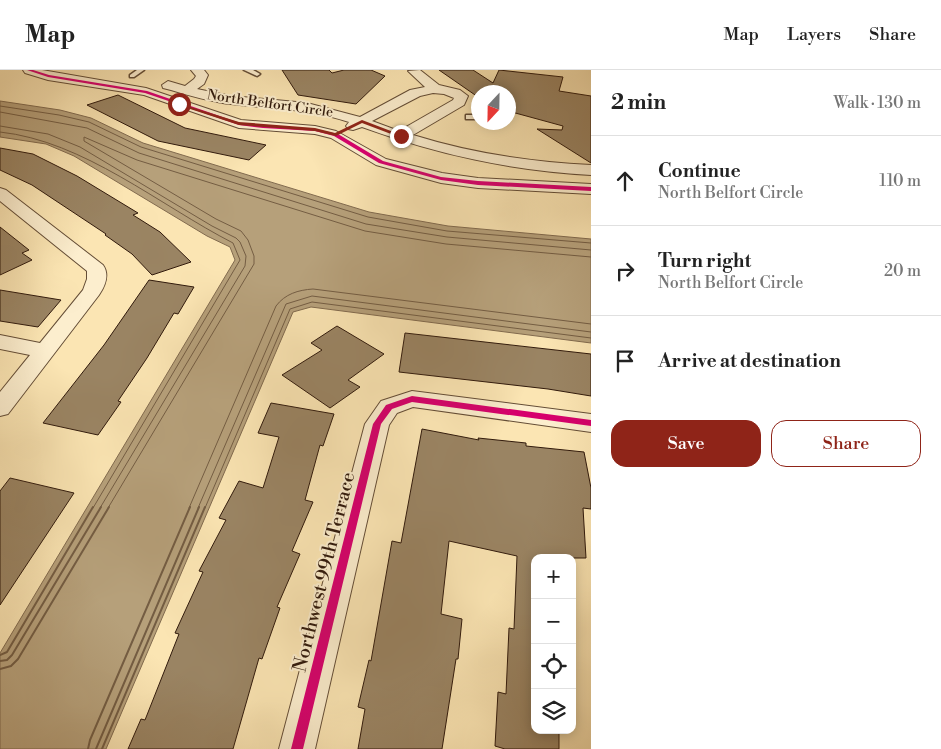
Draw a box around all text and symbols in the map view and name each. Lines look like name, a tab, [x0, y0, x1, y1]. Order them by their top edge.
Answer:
text: Map	[25, 20, 75, 50]
text: Map	[724, 23, 759, 46]
text: Layers	[787, 23, 841, 46]
text: Share	[869, 23, 916, 46]
north arrow	[471, 85, 516, 130]
street label: North Belfort Circle	[206, 86, 334, 122]
text: 2 min	[611, 90, 666, 116]
route start	[168, 93, 191, 116]
text: Walk · 130 m	[833, 93, 921, 113]
route end	[390, 125, 413, 148]
text: Continue	[658, 159, 741, 183]
icon: ahead	[611, 167, 639, 195]
text: 110 m	[879, 171, 921, 191]
text: North Belfort Circle	[658, 183, 803, 203]
text: Turn right	[658, 249, 751, 273]
icon: right	[611, 257, 639, 285]
text: 20 m	[884, 261, 921, 281]
text: North Belfort Circle	[658, 273, 803, 293]
icon: arrive	[611, 347, 639, 375]
text: Arrive at destination	[658, 349, 841, 373]
button: Save	[611, 420, 761, 467]
button: Share	[771, 420, 921, 467]
street label: Northwest 99th Terrace	[288, 470, 360, 674]
map controls	[531, 554, 576, 734]
button: +	[531, 554, 576, 599]
button: −	[531, 599, 576, 644]
button: locate	[531, 644, 576, 689]
button: layers	[531, 689, 576, 734]

